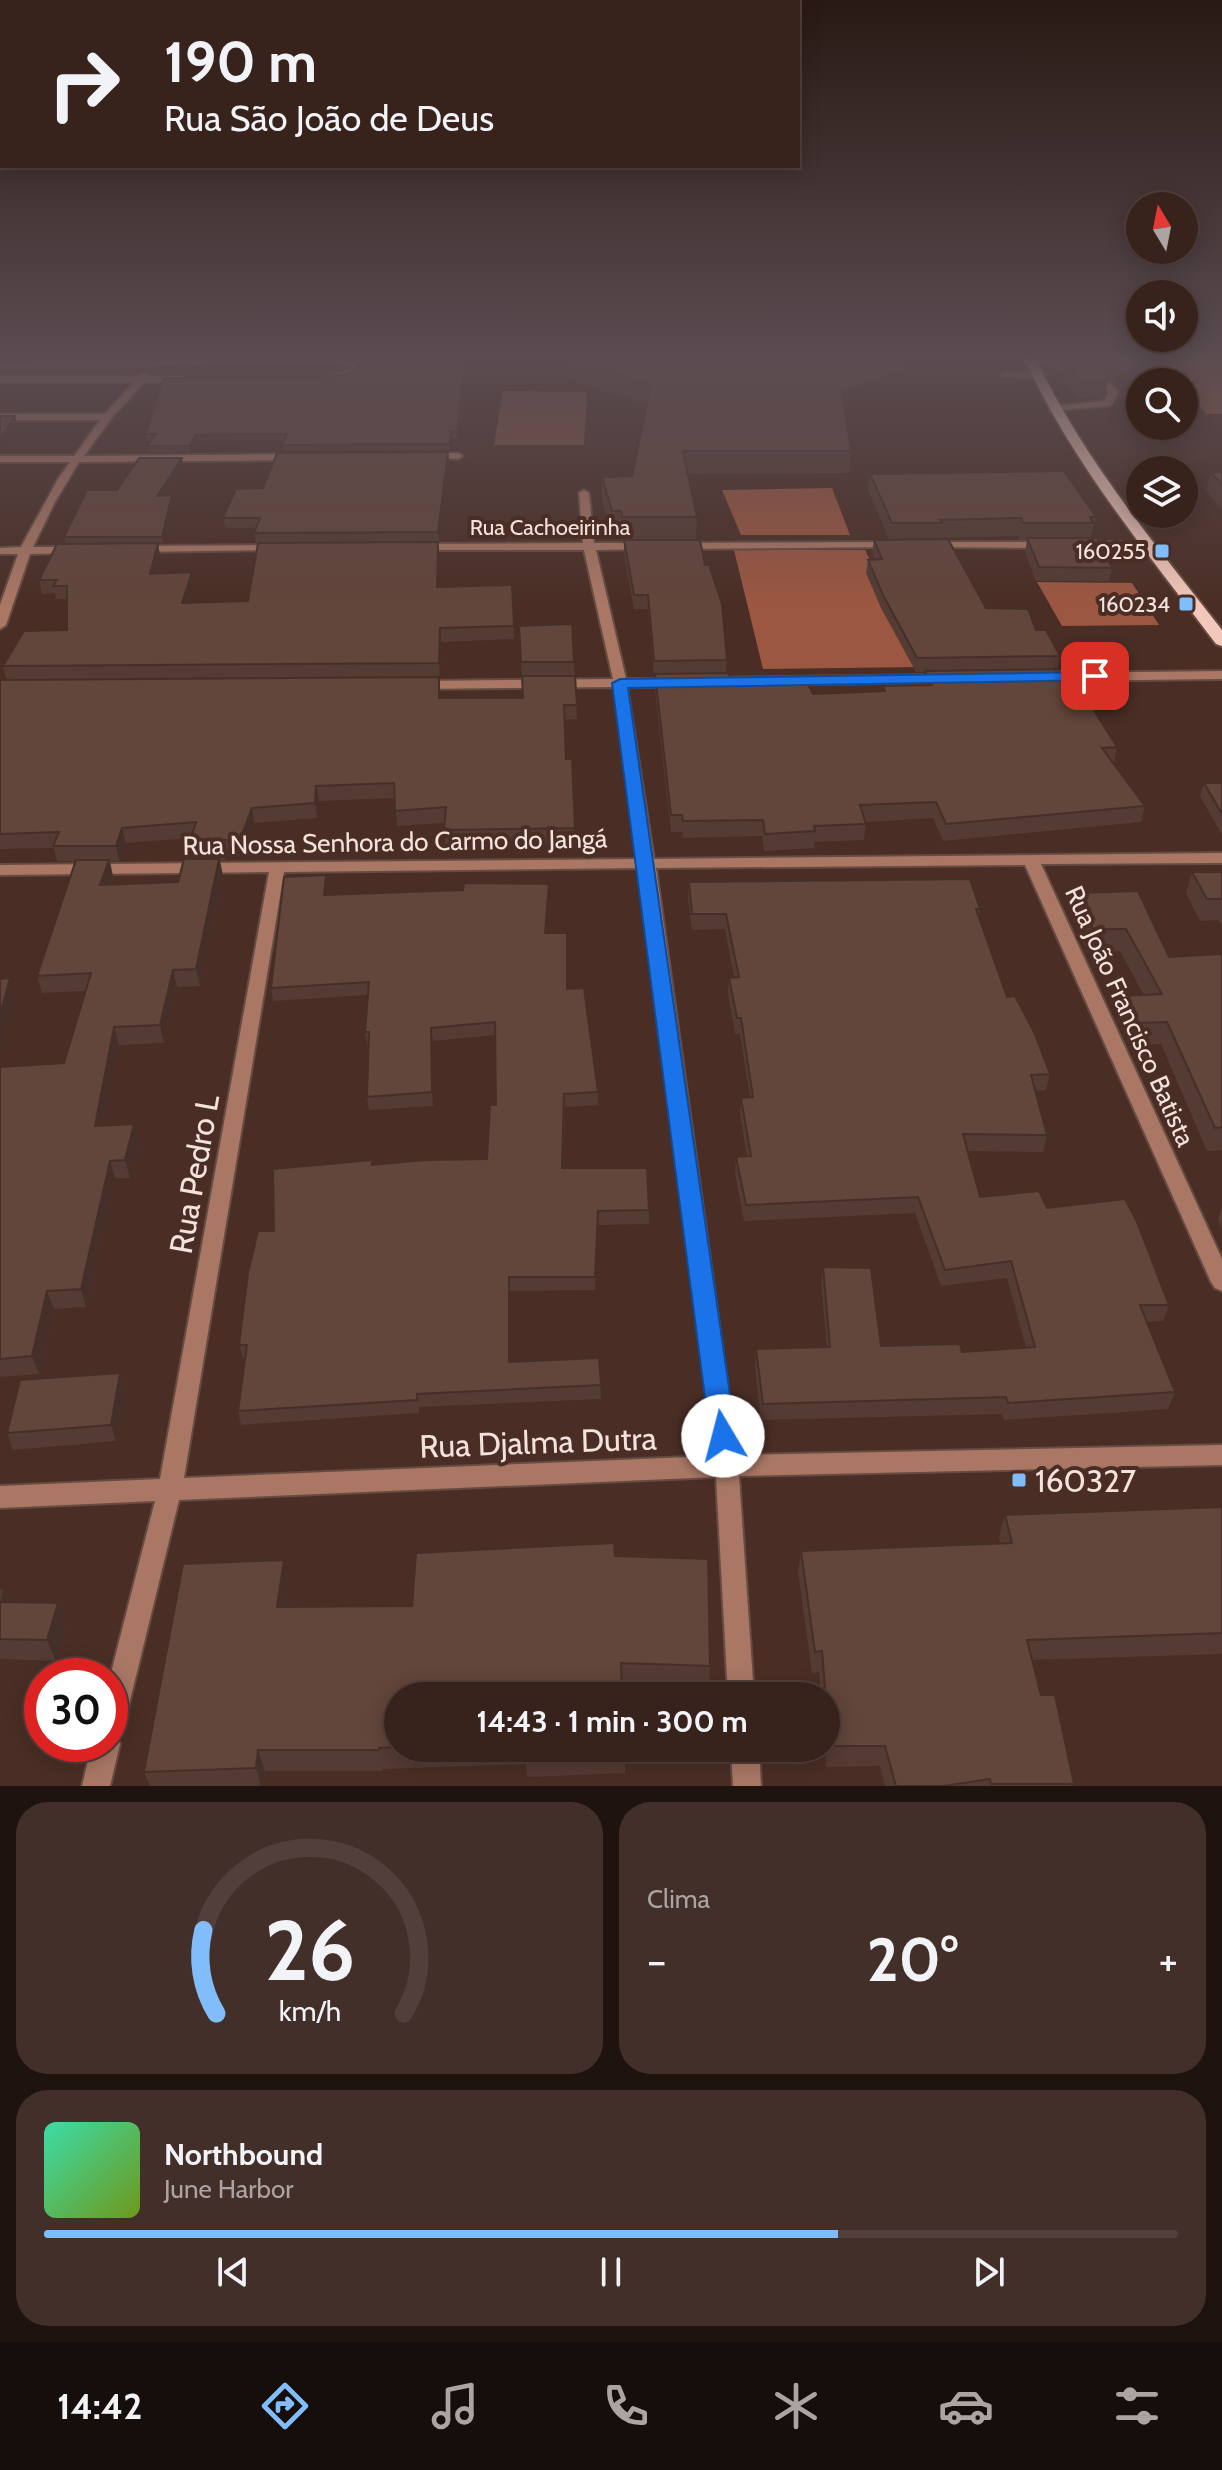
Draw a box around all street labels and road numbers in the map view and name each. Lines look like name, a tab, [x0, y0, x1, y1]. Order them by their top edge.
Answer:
street label: Rua Cachoeirinha	[470, 514, 631, 541]
street label: Rua Nossa Senhora do Carmo do Jangá	[182, 822, 608, 862]
street label: Rua João Francisco Batista	[1058, 881, 1202, 1152]
street label: Rua Pedro L	[161, 1091, 227, 1257]
street label: Rua Djalma Dutra	[419, 1418, 658, 1466]

